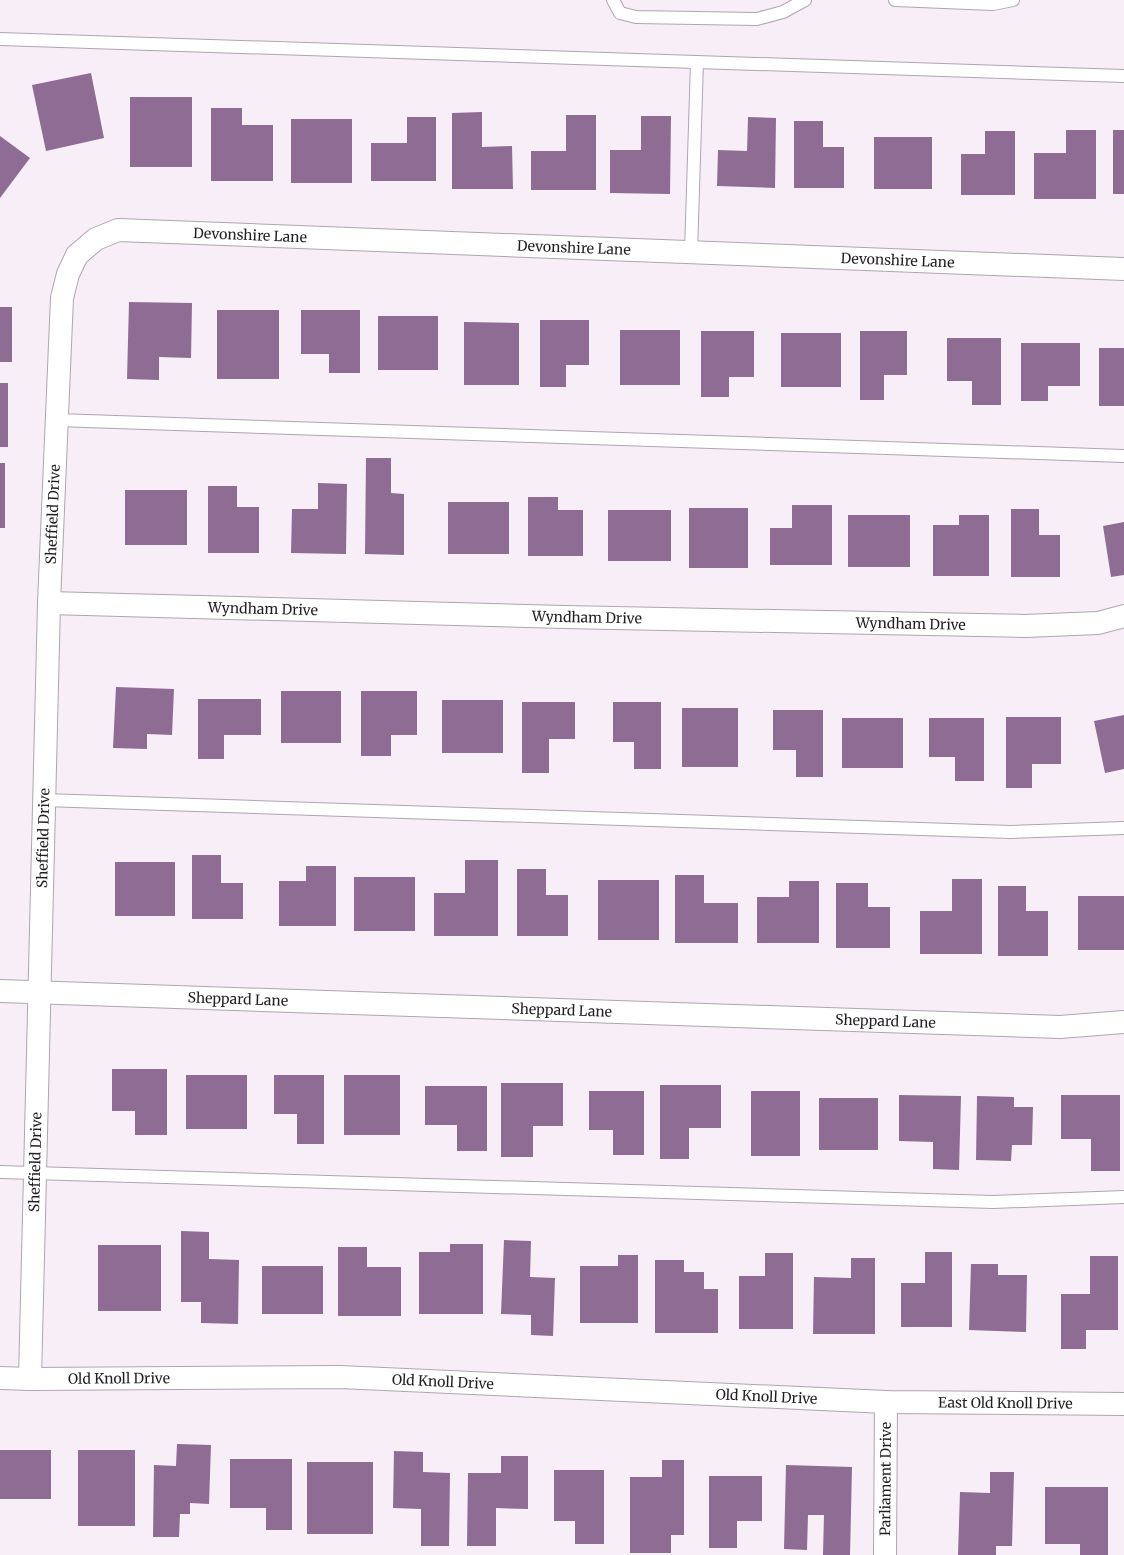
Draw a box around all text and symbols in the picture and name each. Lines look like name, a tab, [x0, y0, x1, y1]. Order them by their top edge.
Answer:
street label: Devonshire Lane	[193, 224, 307, 246]
street label: Devonshire Lane	[517, 236, 631, 259]
street label: Devonshire Lane	[840, 249, 955, 271]
street label: Sheffield Drive	[42, 464, 64, 565]
street label: Wyndham Drive	[207, 598, 318, 619]
street label: Wyndham Drive	[531, 607, 642, 628]
street label: Wyndham Drive	[855, 614, 966, 634]
street label: Sheffield Drive	[33, 788, 53, 888]
street label: Sheppard Lane	[187, 988, 288, 1010]
street label: Sheppard Lane	[511, 999, 612, 1021]
street label: Sheppard Lane	[835, 1010, 936, 1032]
street label: Sheffield Drive	[25, 1112, 46, 1212]
street label: Old Knoll Drive	[68, 1369, 170, 1388]
street label: Old Knoll Drive	[392, 1370, 494, 1393]
street label: Old Knoll Drive	[715, 1385, 818, 1408]
street label: East Old Knoll Drive	[938, 1393, 1073, 1413]
street label: Parliament Drive	[876, 1422, 895, 1536]

